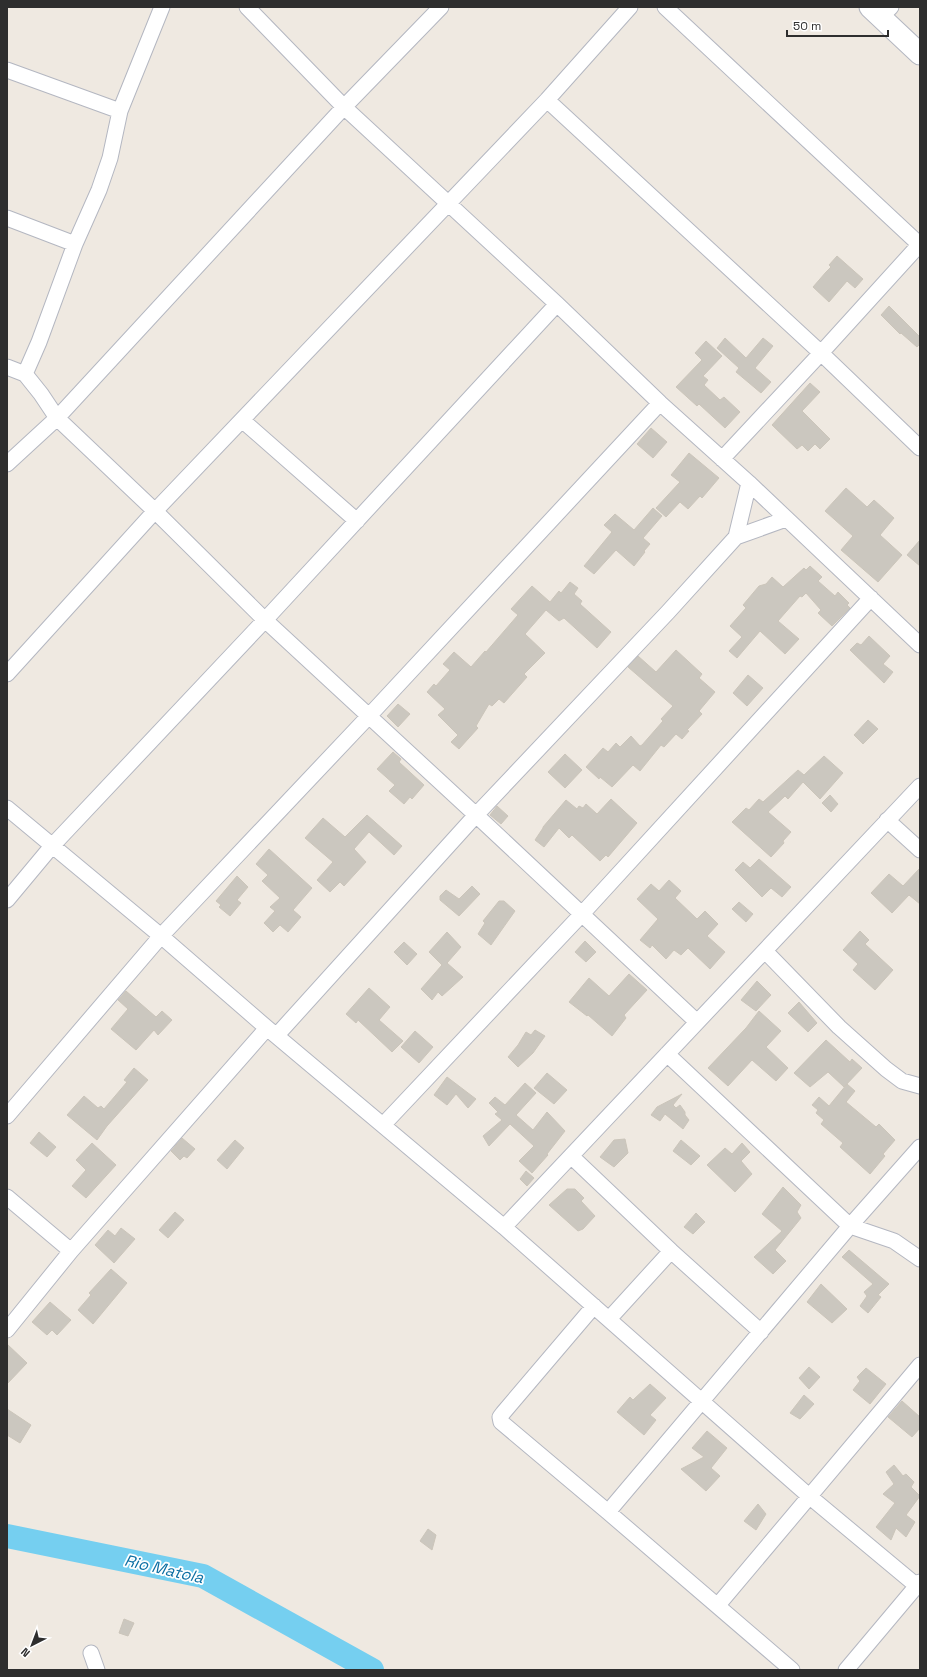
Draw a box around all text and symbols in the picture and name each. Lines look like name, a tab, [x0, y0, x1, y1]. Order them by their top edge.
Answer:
scale bar	[787, 12, 888, 38]
text: 50 m	[793, 18, 821, 34]
water label: Rio Matola	[122, 1550, 206, 1588]
north arrow	[12, 1625, 52, 1665]
text: N	[18, 1645, 33, 1660]

